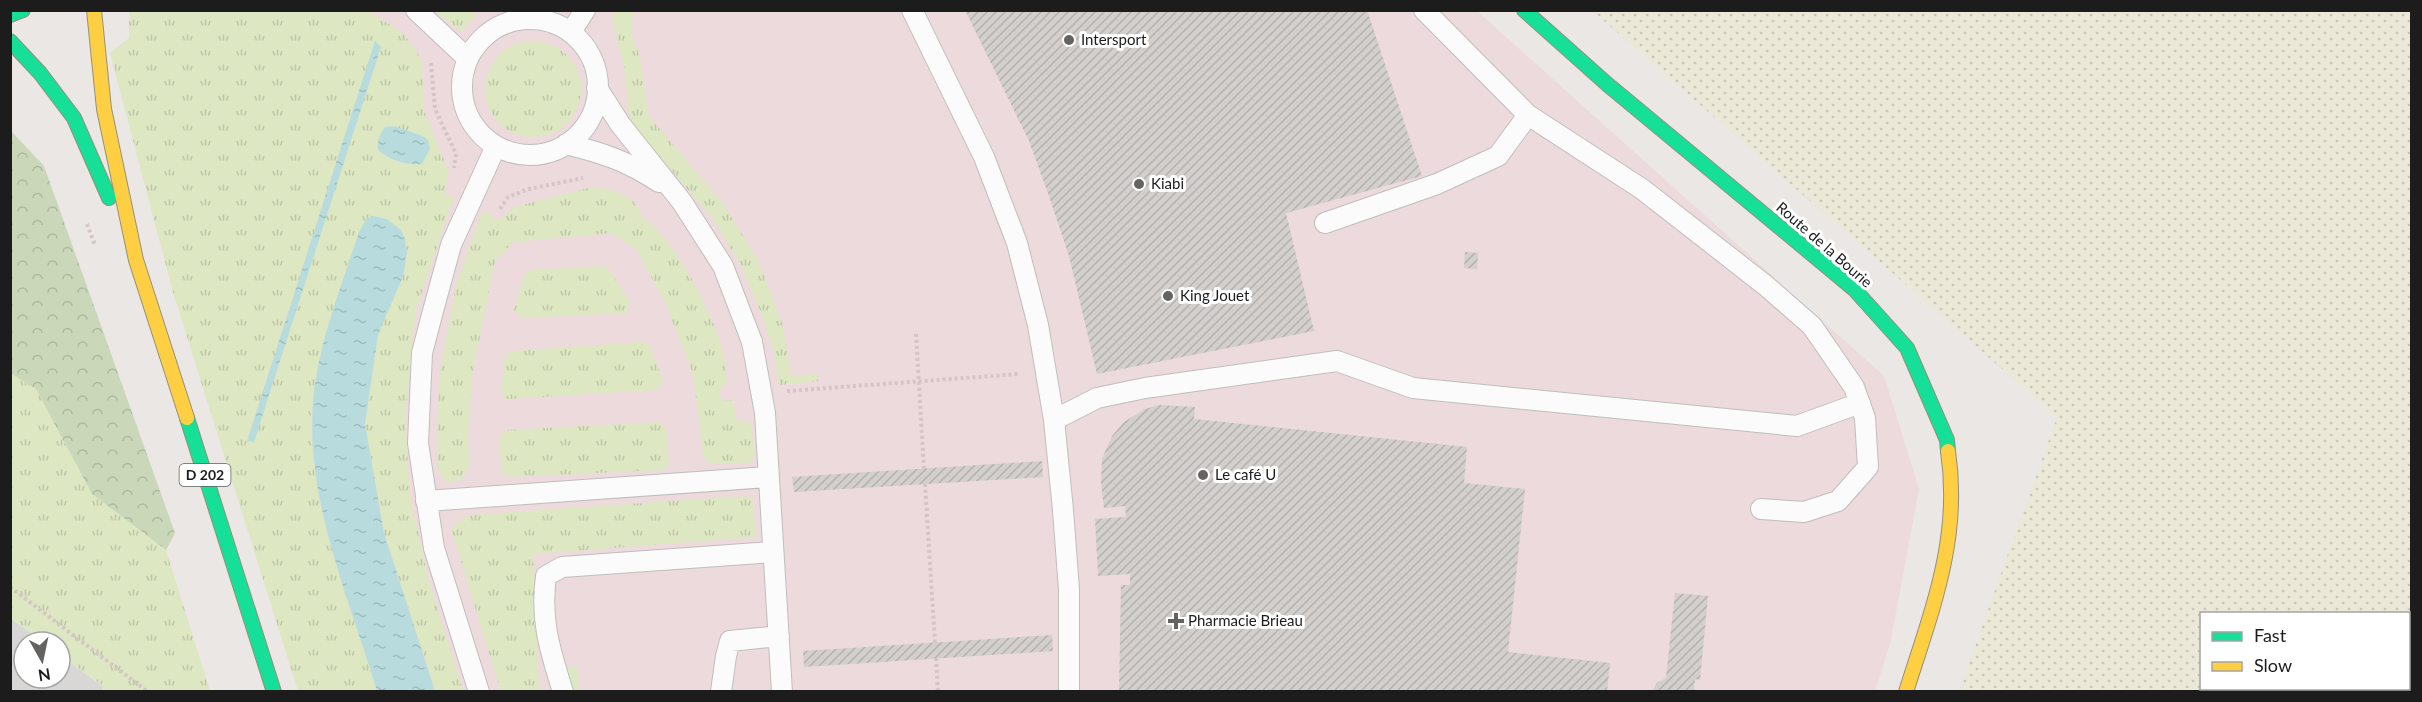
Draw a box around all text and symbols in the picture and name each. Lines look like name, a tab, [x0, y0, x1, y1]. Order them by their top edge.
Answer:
place label: Intersport	[1081, 30, 1147, 48]
marker: Intersport	[1062, 33, 1076, 47]
place label: Kiabi	[1151, 174, 1184, 192]
marker: Kiabi	[1132, 177, 1146, 191]
street label: Route de la Bourie	[1773, 198, 1876, 291]
place label: King Jouet	[1180, 286, 1250, 304]
marker: King Jouet	[1161, 289, 1175, 303]
road number: D 202	[180, 464, 230, 486]
place label: Le café U	[1215, 465, 1276, 483]
marker: Le café U	[1196, 468, 1210, 482]
place label: Pharmacie Brieau	[1188, 611, 1303, 629]
legend	[2200, 612, 2410, 690]
marker: Pharmacie Brieau	[1169, 614, 1183, 628]
text: Fast	[2254, 624, 2287, 646]
north arrow	[12, 630, 72, 690]
text: Slow	[2254, 654, 2292, 676]
text: N	[37, 665, 52, 686]

